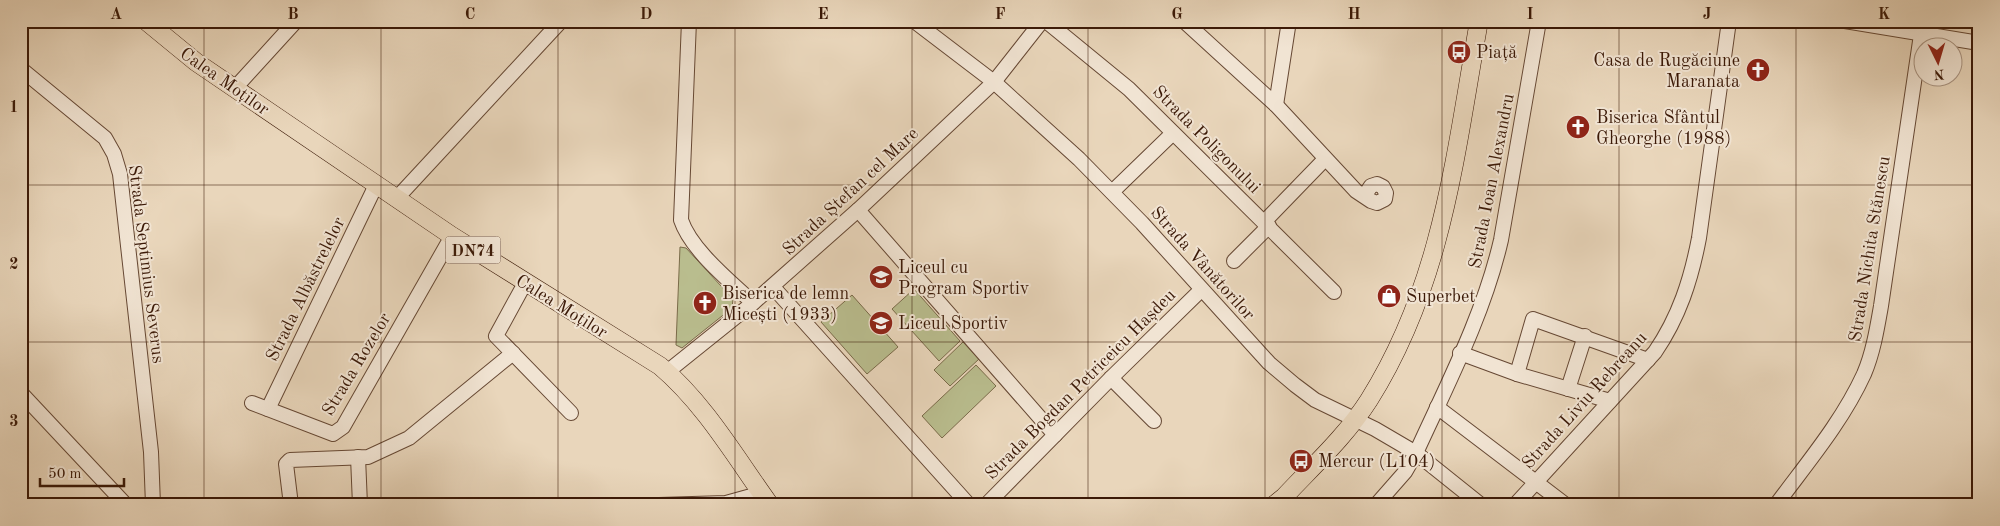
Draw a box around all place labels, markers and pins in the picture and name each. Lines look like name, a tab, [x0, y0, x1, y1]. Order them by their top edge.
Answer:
bus stop icon: Piață	[1446, 39, 1472, 65]
place label: Piață	[1476, 44, 1517, 63]
place label: Casa de Rugăciune Maranata	[1593, 52, 1740, 91]
church icon: Casa de Rugăciune Maranata	[1745, 57, 1771, 83]
place label: Biserica Sfântul Gheorghe (1988)	[1596, 109, 1731, 148]
church icon: Biserica Sfântul Gheorghe (1988)	[1565, 114, 1591, 140]
place label: Liceul cu Program Sportiv	[898, 259, 1030, 298]
school or university icon: Liceul cu Program Sportiv	[868, 264, 894, 290]
shop icon: Superbet	[1376, 283, 1402, 309]
place label: Biserica de lemn Micești (1933)	[722, 285, 850, 325]
place label: Superbet	[1406, 288, 1476, 306]
church icon: Biserica de lemn Micești (1933)	[692, 290, 718, 316]
school or university icon: Liceul Sportiv	[868, 310, 894, 336]
place label: Liceul Sportiv	[898, 315, 1009, 333]
bus stop icon: Mercur (L104)	[1288, 448, 1314, 474]
place label: Mercur (L104)	[1318, 452, 1435, 471]

